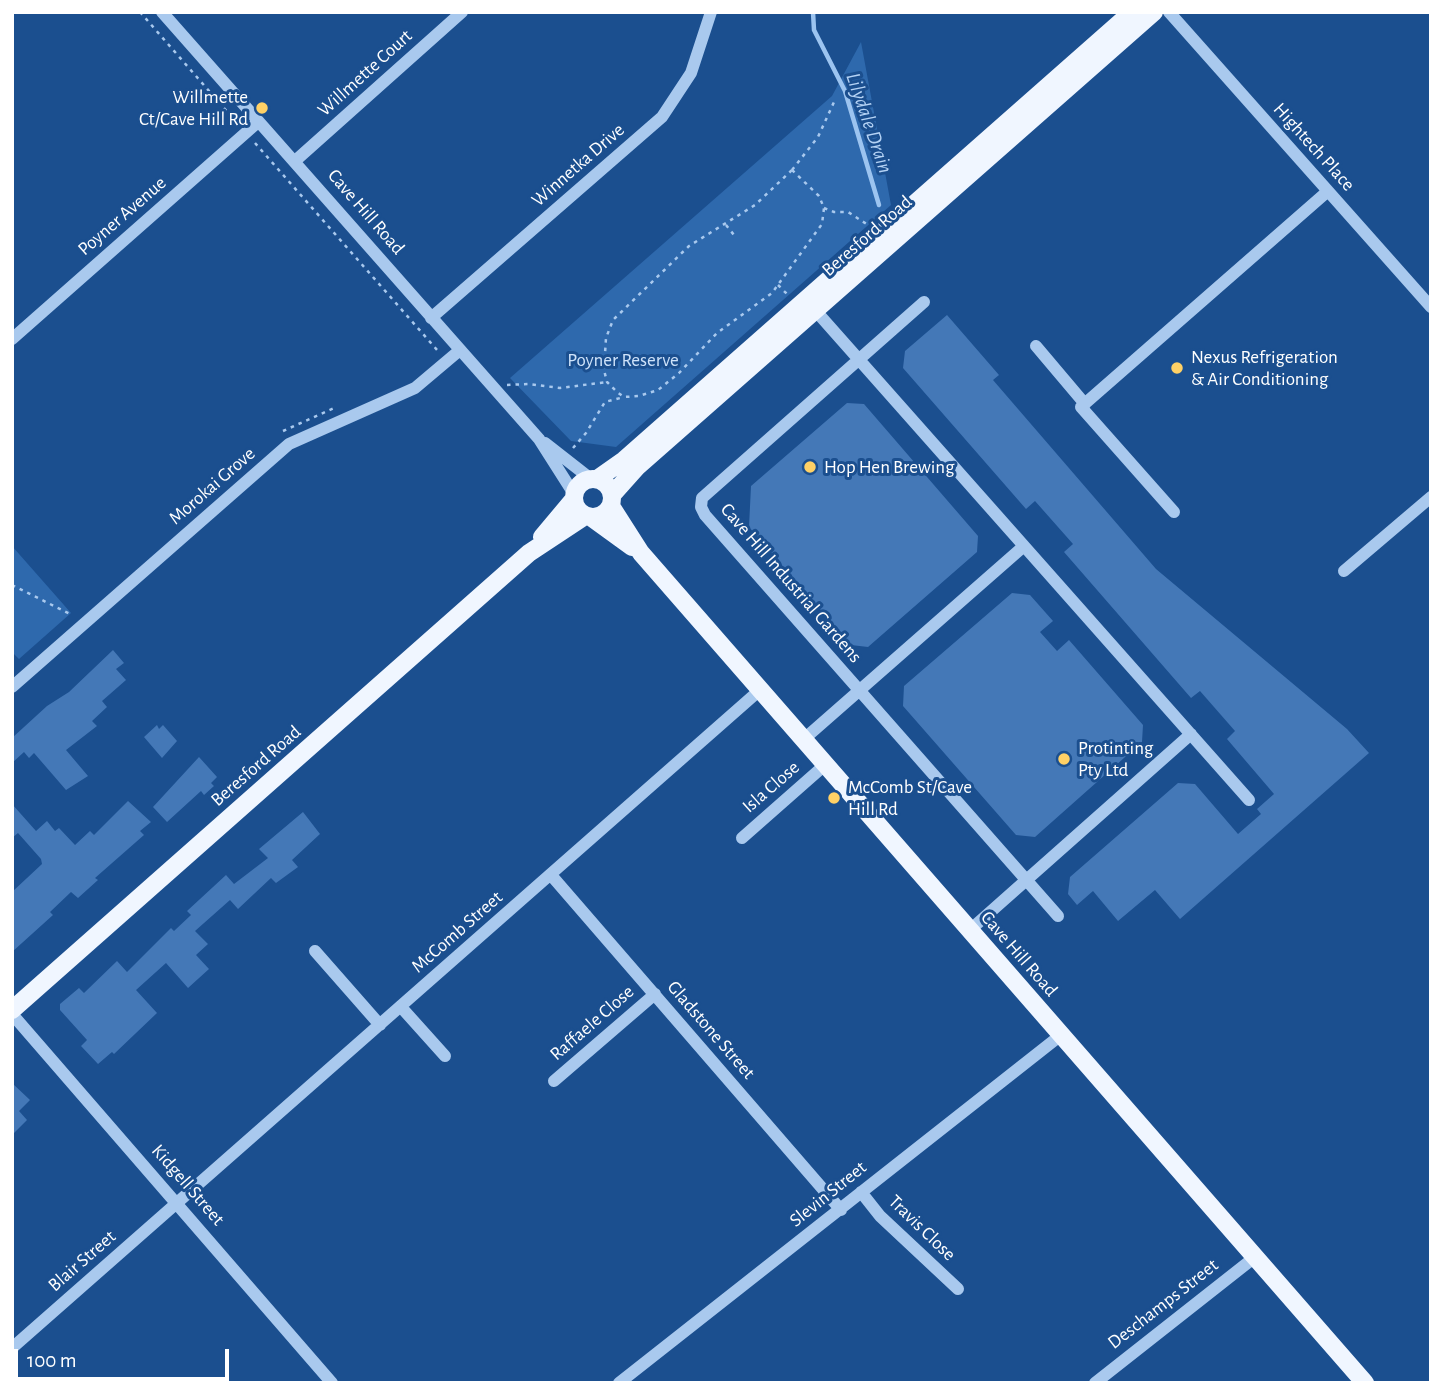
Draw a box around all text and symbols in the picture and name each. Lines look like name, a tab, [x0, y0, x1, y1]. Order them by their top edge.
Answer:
street label: Willmette Court	[313, 25, 417, 121]
water label: Lilydale Drain	[840, 69, 898, 177]
place label: Willmette Ct/Cave Hill Rd	[139, 86, 248, 130]
street label: Hightech Place	[1268, 98, 1360, 196]
marker: Willmette Ct/Cave Hill Rd	[254, 100, 270, 116]
street label: Winnetka Drive	[527, 119, 629, 211]
street label: Cave Hill Road	[323, 165, 409, 259]
street label: Poyner Avenue	[73, 171, 171, 261]
street label: Beresford Road	[817, 191, 917, 281]
place label: Nexus Refrigeration & Air Conditioning	[1191, 346, 1338, 390]
park label: Poyner Reserve	[567, 349, 679, 371]
marker: Nexus Refrigeration & Air Conditioning	[1169, 360, 1185, 376]
street label: Morokai Grove	[164, 442, 260, 530]
place label: Hop Hen Brewing	[824, 456, 954, 478]
marker: Hop Hen Brewing	[802, 459, 818, 475]
street label: Cave Hill Industrial Gardens	[715, 498, 867, 668]
street label: Beresford Road	[206, 721, 306, 811]
place label: Protinting Pty Ltd	[1078, 737, 1153, 781]
marker: Protinting Pty Ltd	[1056, 751, 1072, 767]
street label: Isla Close	[738, 756, 804, 818]
place label: McComb St/Cave Hill Rd	[848, 776, 972, 820]
marker: McComb St/Cave Hill Rd	[826, 790, 842, 806]
street label: McComb Street	[407, 886, 507, 978]
street label: Cave Hill Road	[976, 907, 1062, 1001]
street label: Gladstone Street	[662, 976, 760, 1084]
street label: Raffaele Close	[545, 980, 639, 1066]
street label: Kidgell Street	[147, 1140, 229, 1230]
street label: Slevin Street	[785, 1156, 871, 1232]
street label: Travis Close	[883, 1190, 961, 1266]
street label: Blair Street	[43, 1225, 121, 1297]
street label: Deschamps Street	[1103, 1254, 1223, 1354]
scale bar	[18, 1336, 233, 1380]
text: 100 m	[27, 1350, 77, 1371]

